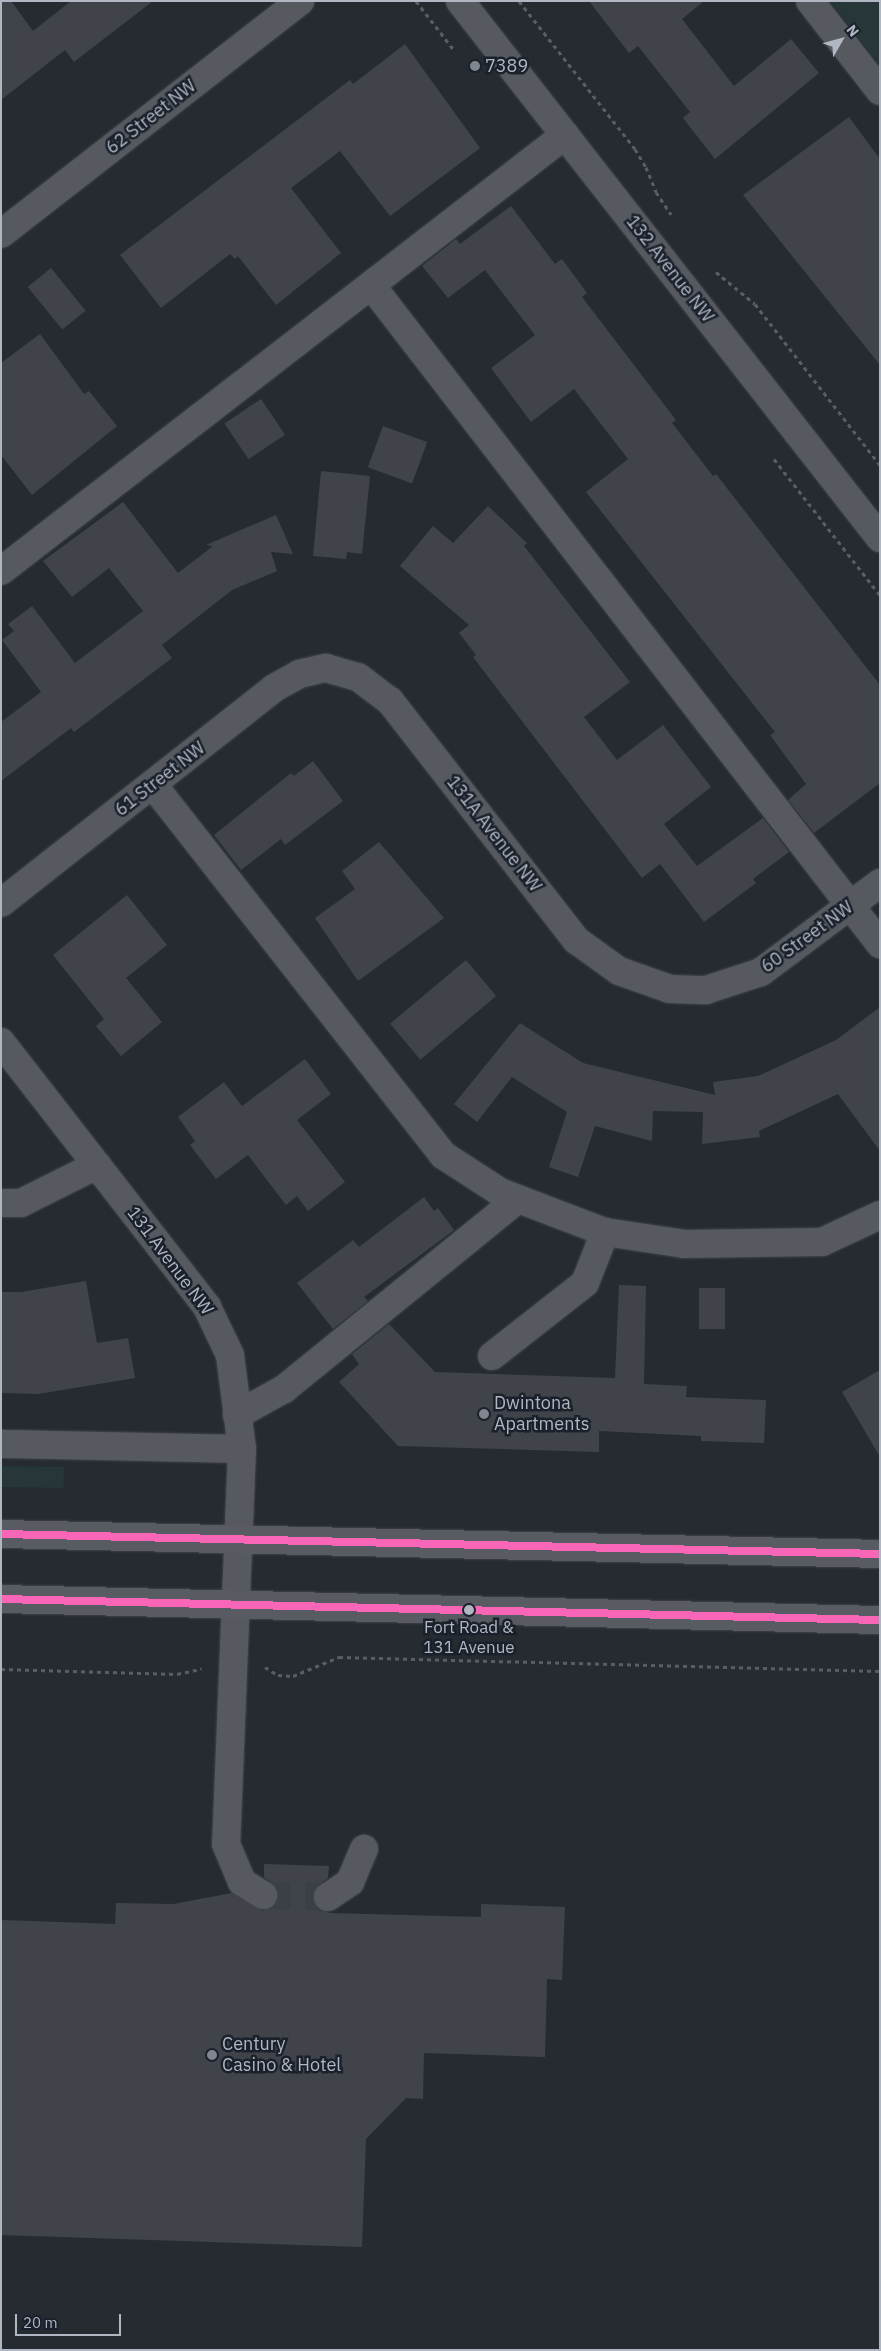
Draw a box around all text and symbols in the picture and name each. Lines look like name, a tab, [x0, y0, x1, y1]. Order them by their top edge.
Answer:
north arrow	[816, 15, 866, 65]
text: N	[843, 21, 863, 40]
place label: 7389	[485, 55, 528, 77]
marker: 7389	[469, 60, 481, 72]
street label: 62 Street NW	[102, 75, 200, 159]
street label: 132 Avenue NW	[622, 211, 718, 327]
street label: 61 Street NW	[111, 737, 209, 821]
street label: 131A Avenue NW	[442, 772, 546, 896]
street label: 60 Street NW	[757, 896, 857, 978]
street label: 131 Avenue NW	[122, 1203, 218, 1319]
place label: Dwintona Apartments	[494, 1393, 589, 1436]
marker: Dwintona Apartments	[478, 1408, 490, 1420]
marker: Fort Road & 131 Avenue	[464, 1605, 474, 1615]
place label: Fort Road & 131 Avenue	[423, 1618, 515, 1658]
place label: Century Casino & Hotel	[222, 2034, 341, 2076]
marker: Century Casino & Hotel	[206, 2049, 218, 2061]
scale bar	[18, 2304, 124, 2336]
text: 20 m	[23, 2313, 58, 2332]

